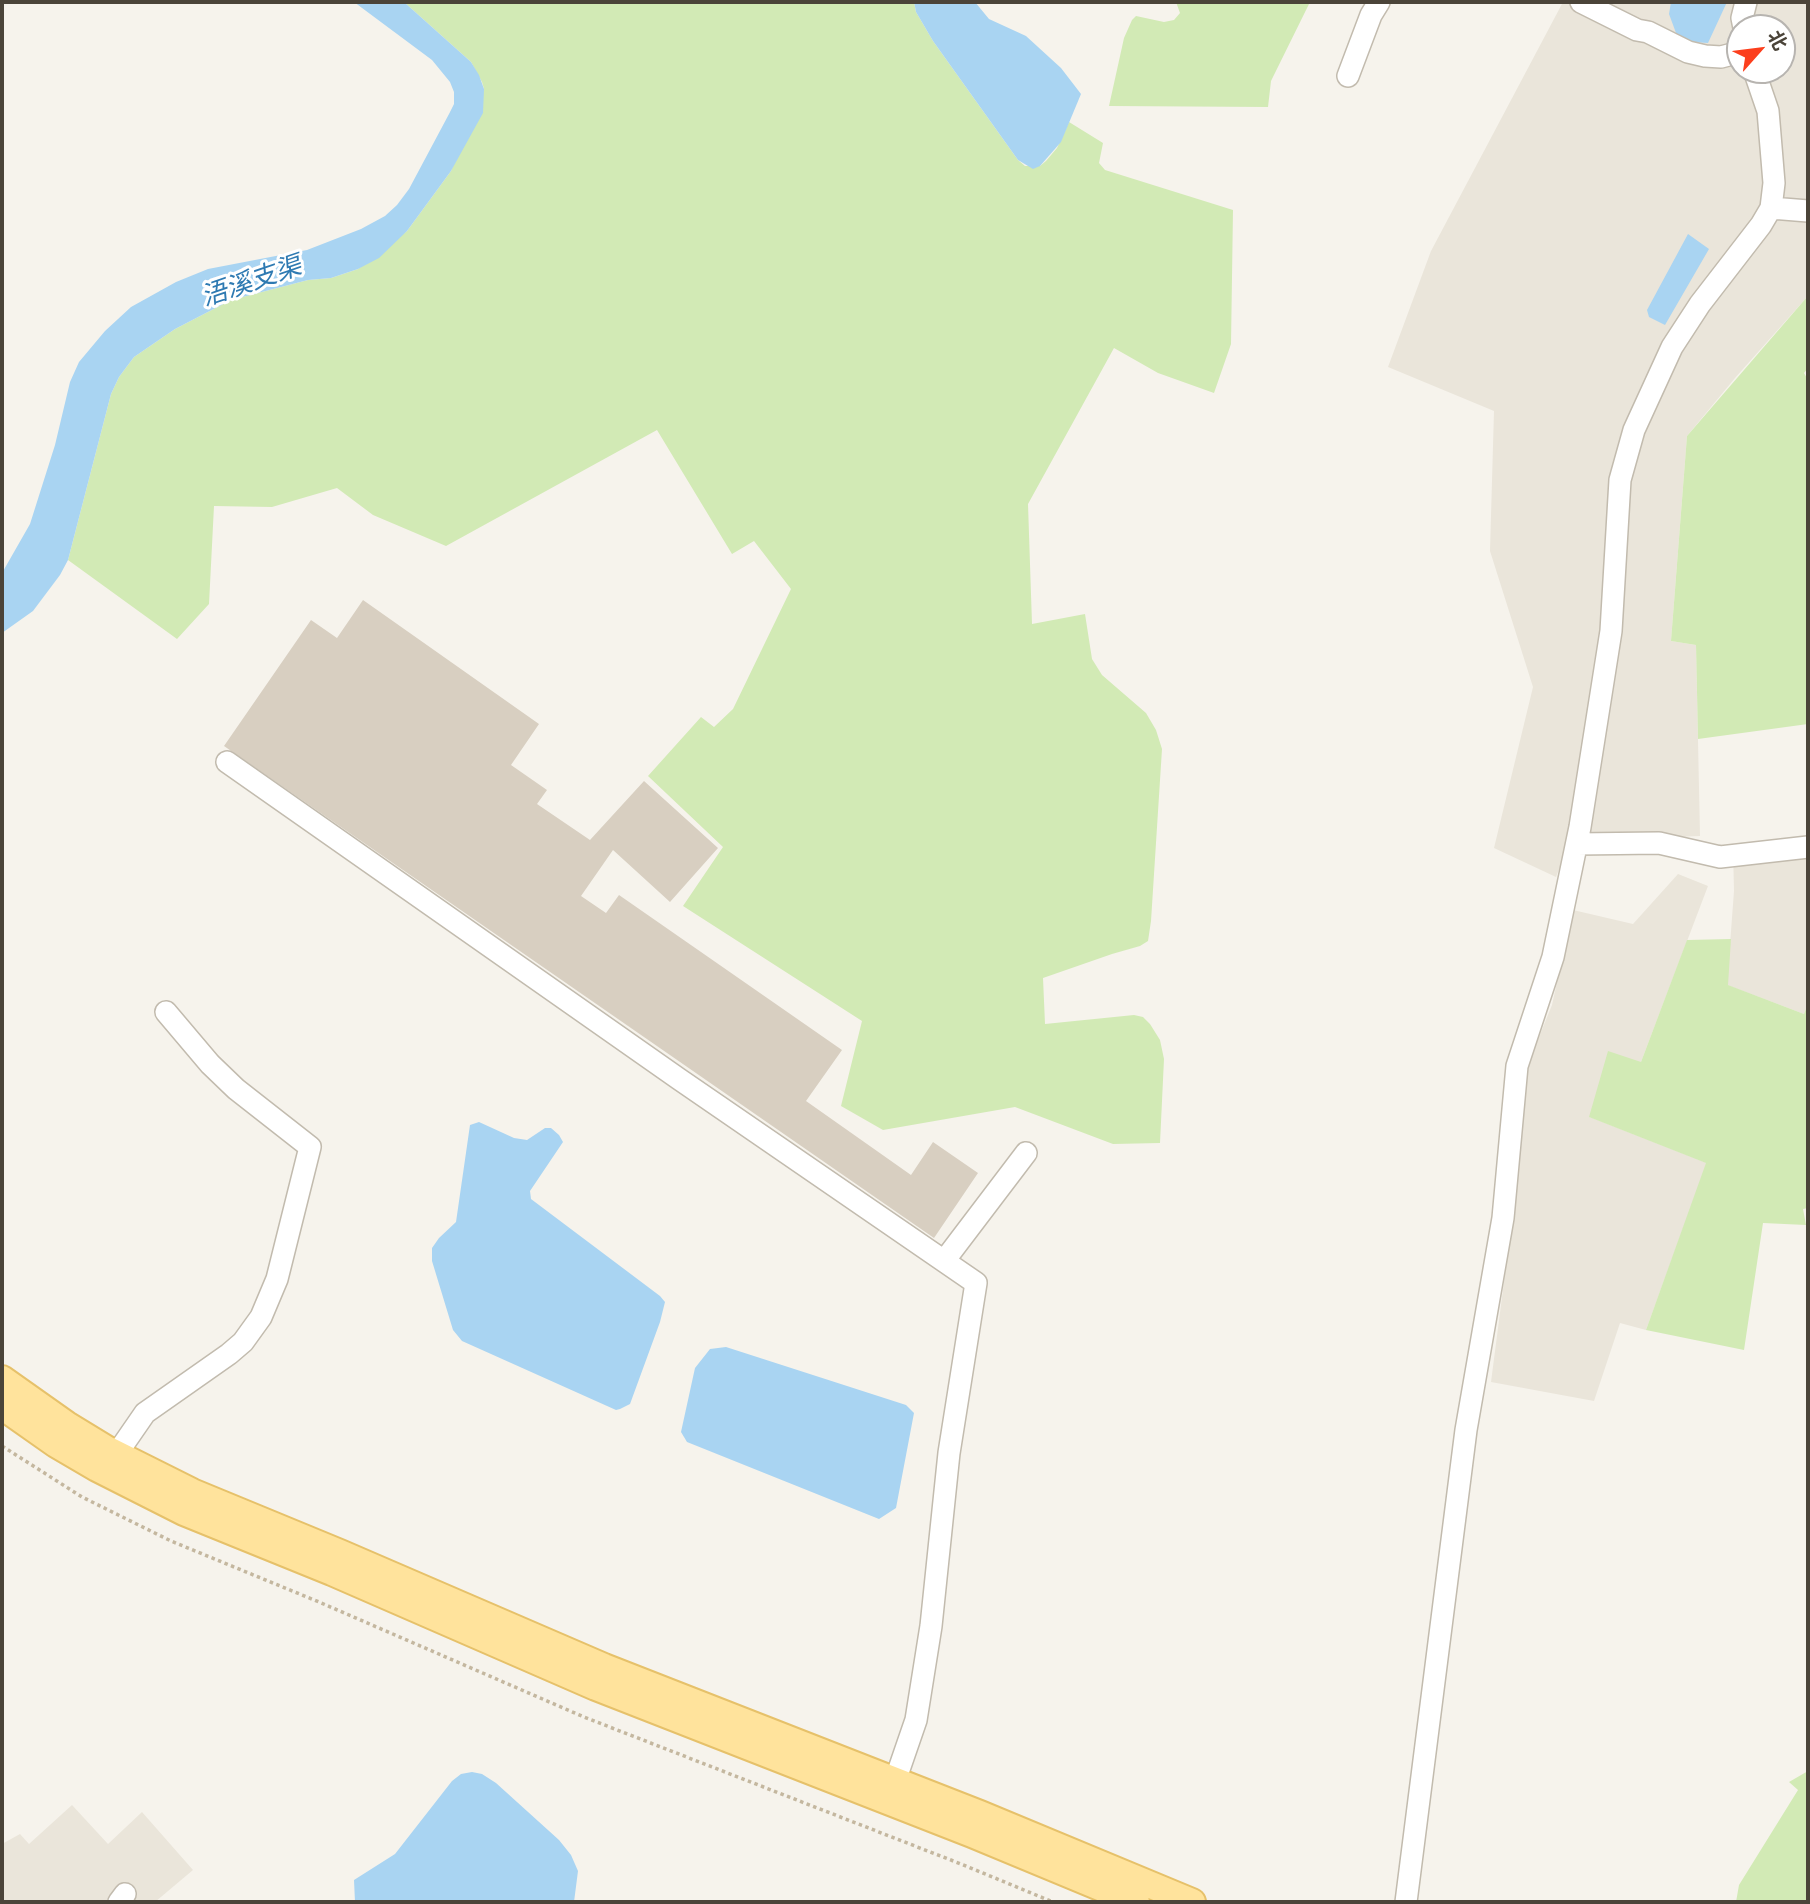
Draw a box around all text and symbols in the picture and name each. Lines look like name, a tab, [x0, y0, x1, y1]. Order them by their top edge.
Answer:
north arrow	[1726, 14, 1796, 84]
text: 北	[1764, 26, 1793, 54]
water label: 浯溪支渠	[197, 249, 305, 313]

